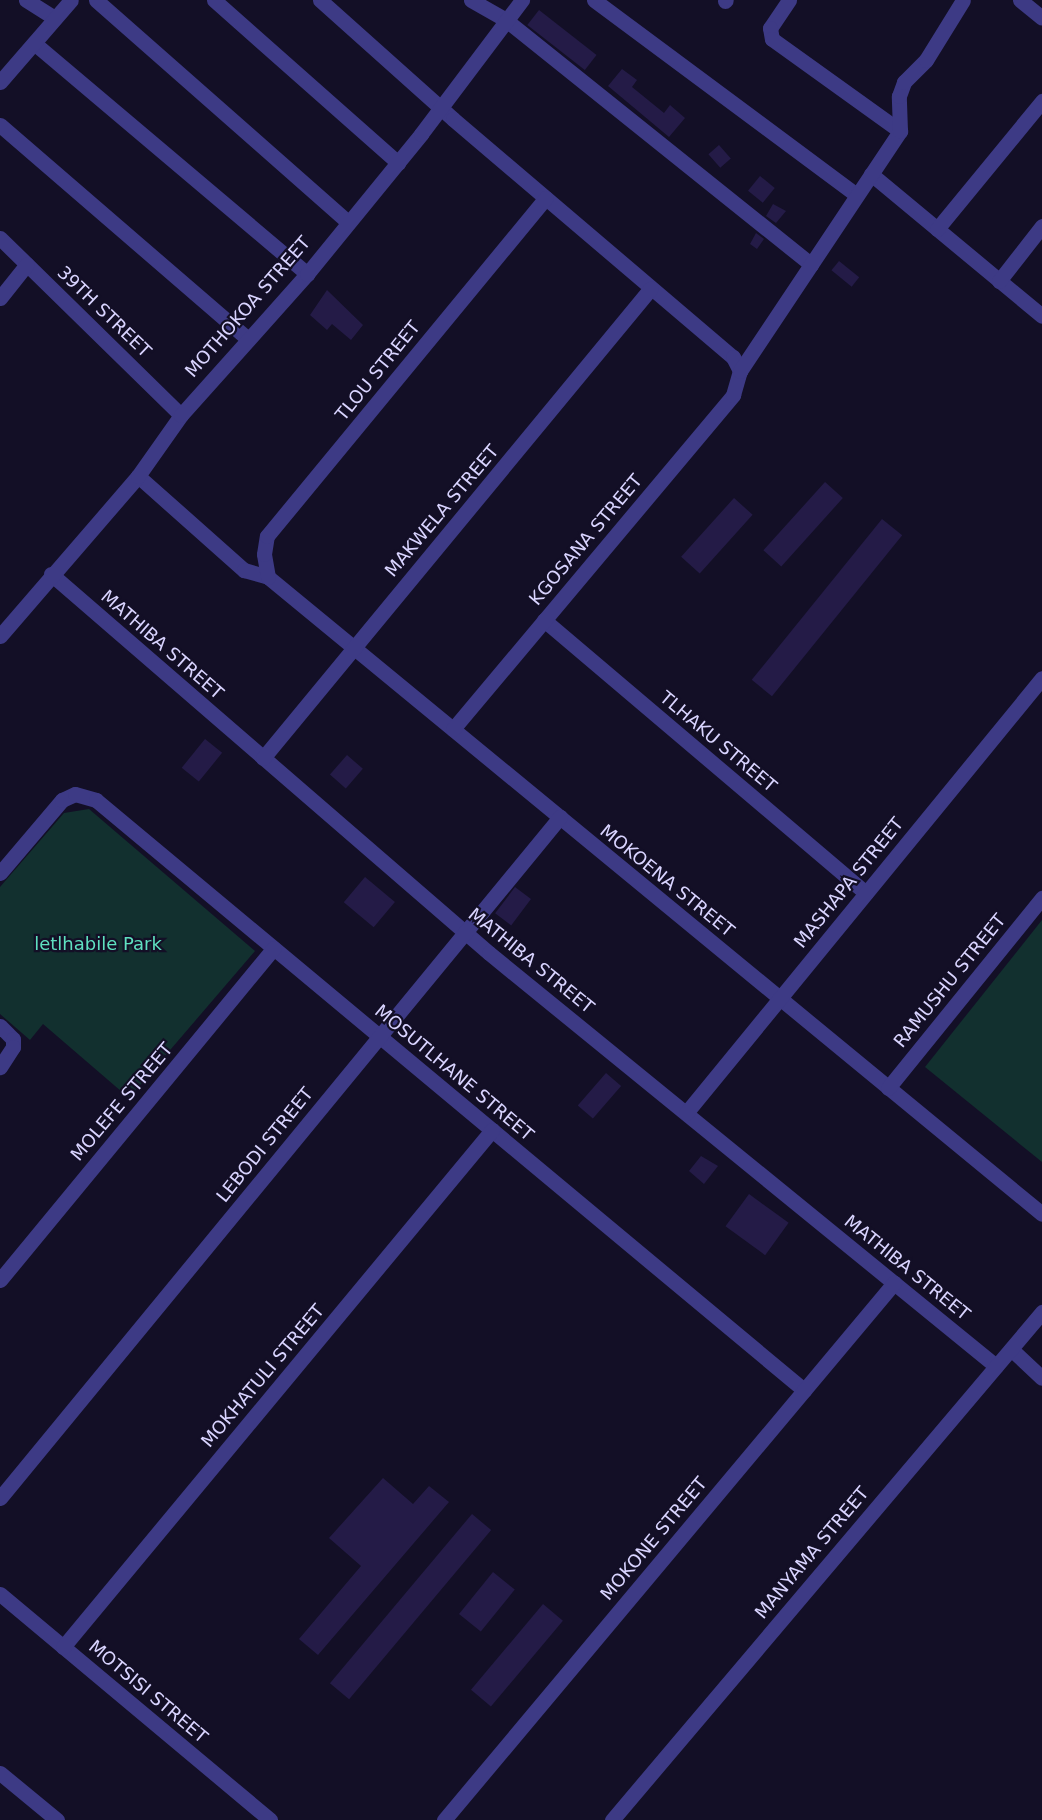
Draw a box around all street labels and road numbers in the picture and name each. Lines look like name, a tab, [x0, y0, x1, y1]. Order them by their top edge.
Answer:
street label: MOTHOKOA STREET	[181, 232, 315, 382]
street label: 39TH STREET	[53, 262, 155, 362]
street label: TLOU STREET	[331, 317, 425, 425]
street label: MAKWELA STREET	[381, 441, 503, 581]
street label: KGOSANA STREET	[525, 470, 647, 610]
street label: MATHIBA STREET	[96, 586, 228, 704]
street label: TLHAKU STREET	[655, 687, 781, 797]
street label: MASHAPA STREET	[790, 813, 908, 953]
street label: MOKOENA STREET	[596, 820, 738, 942]
street label: MATHIBA STREET	[464, 904, 598, 1018]
street label: RAMUSHU STREET	[890, 910, 1010, 1052]
street label: MOSUTLHANE STREET	[370, 1000, 538, 1146]
street label: MOLEFE STREET	[66, 1039, 178, 1165]
street label: LEBODI STREET	[212, 1083, 318, 1207]
street label: MATHIBA STREET	[840, 1211, 974, 1325]
street label: MOKHATULI STREET	[197, 1300, 329, 1452]
street label: MOKONE STREET	[596, 1473, 712, 1605]
street label: MANYAMA STREET	[751, 1483, 873, 1623]
street label: MOTSISI STREET	[84, 1636, 212, 1748]

